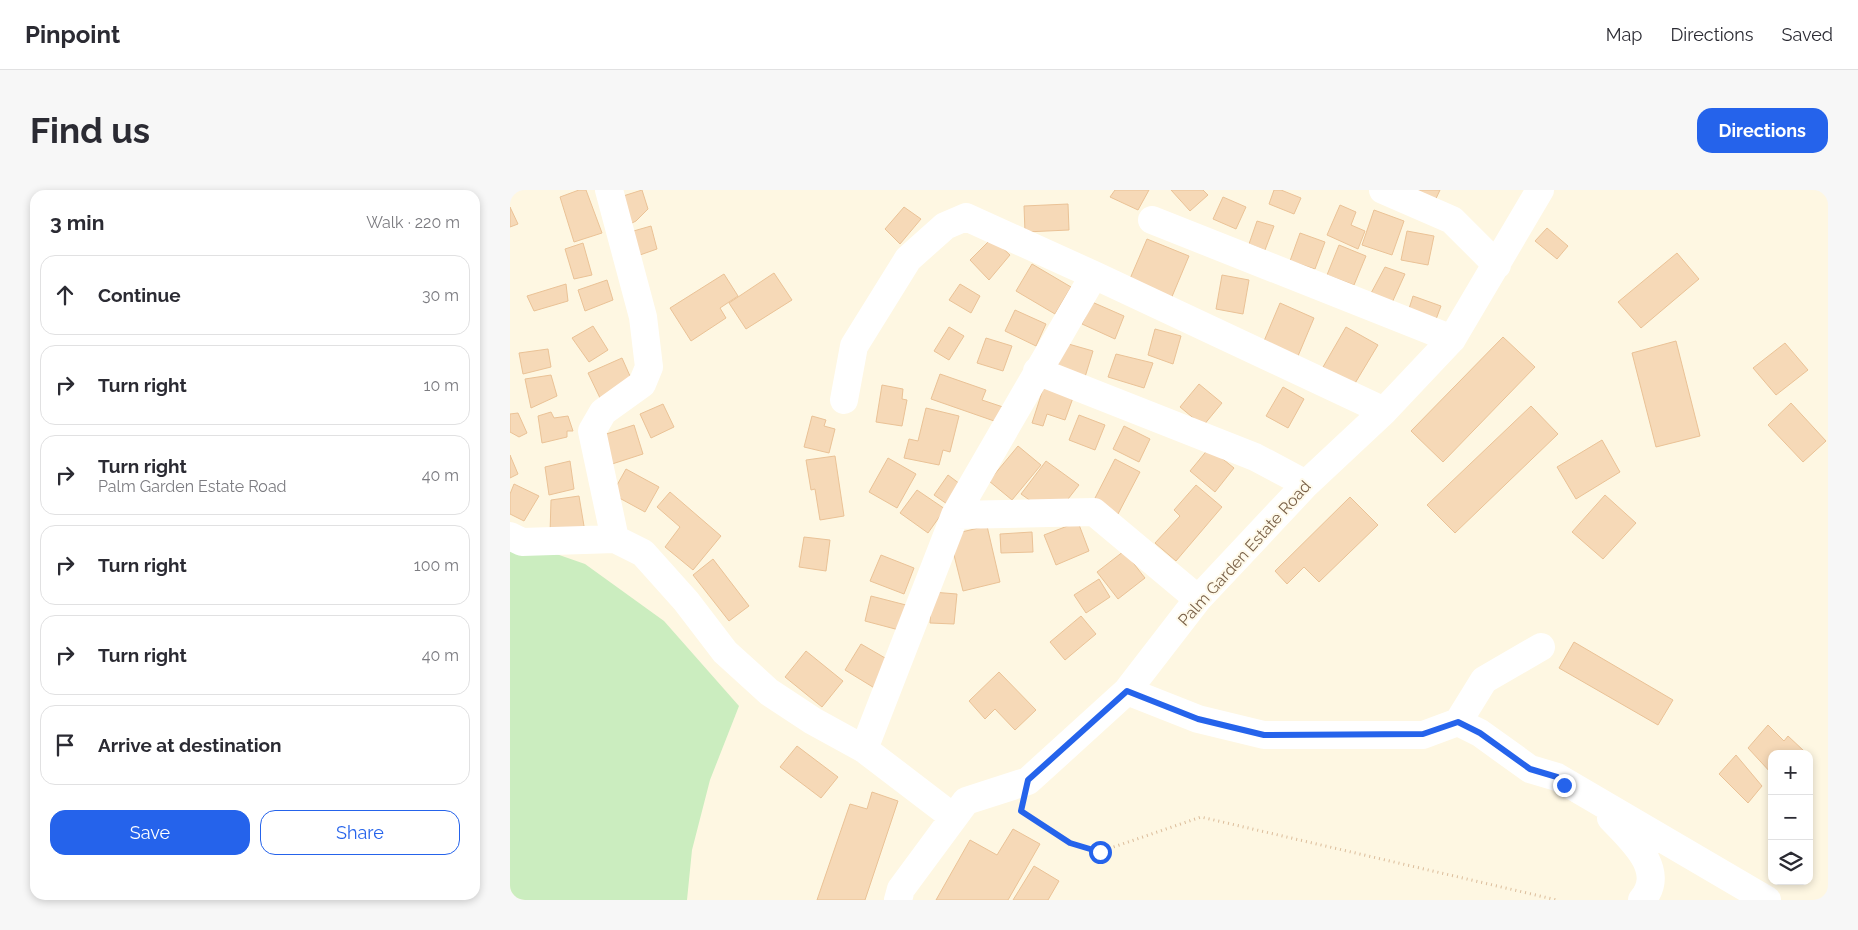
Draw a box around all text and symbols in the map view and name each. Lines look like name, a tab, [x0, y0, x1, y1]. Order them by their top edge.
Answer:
text: Pinpoint	[25, 20, 120, 49]
text: Map	[1606, 24, 1642, 45]
text: Directions	[1670, 24, 1754, 45]
text: Saved	[1782, 24, 1833, 45]
button: Directions	[1697, 108, 1828, 153]
text: Find us	[30, 110, 150, 151]
text: 3 min	[50, 210, 104, 235]
text: Walk · 220 m	[366, 213, 460, 232]
icon: ahead	[51, 281, 79, 309]
text: Continue	[98, 284, 181, 306]
text: 30 m	[422, 286, 459, 305]
icon: right	[51, 371, 79, 399]
text: Turn right	[98, 374, 187, 396]
text: 10 m	[424, 376, 459, 395]
text: Turn right	[98, 455, 187, 477]
icon: right	[51, 461, 79, 489]
text: 40 m	[422, 466, 459, 485]
text: Palm Garden Estate Road	[98, 477, 287, 496]
street label: Palm Garden Estate Road	[1174, 477, 1315, 630]
icon: right	[51, 551, 79, 579]
text: Turn right	[98, 554, 187, 576]
text: 100 m	[414, 556, 459, 575]
icon: right	[51, 641, 79, 669]
text: Turn right	[98, 644, 187, 666]
text: 40 m	[422, 646, 459, 665]
icon: arrive	[51, 731, 79, 759]
text: Arrive at destination	[98, 734, 282, 756]
map controls	[1768, 750, 1813, 885]
button: +	[1768, 750, 1813, 795]
route end	[1553, 774, 1576, 797]
button: −	[1768, 795, 1813, 840]
button: Save	[50, 810, 250, 855]
button: Share	[260, 810, 460, 855]
button: layers	[1768, 840, 1813, 885]
route start	[1089, 841, 1112, 864]

